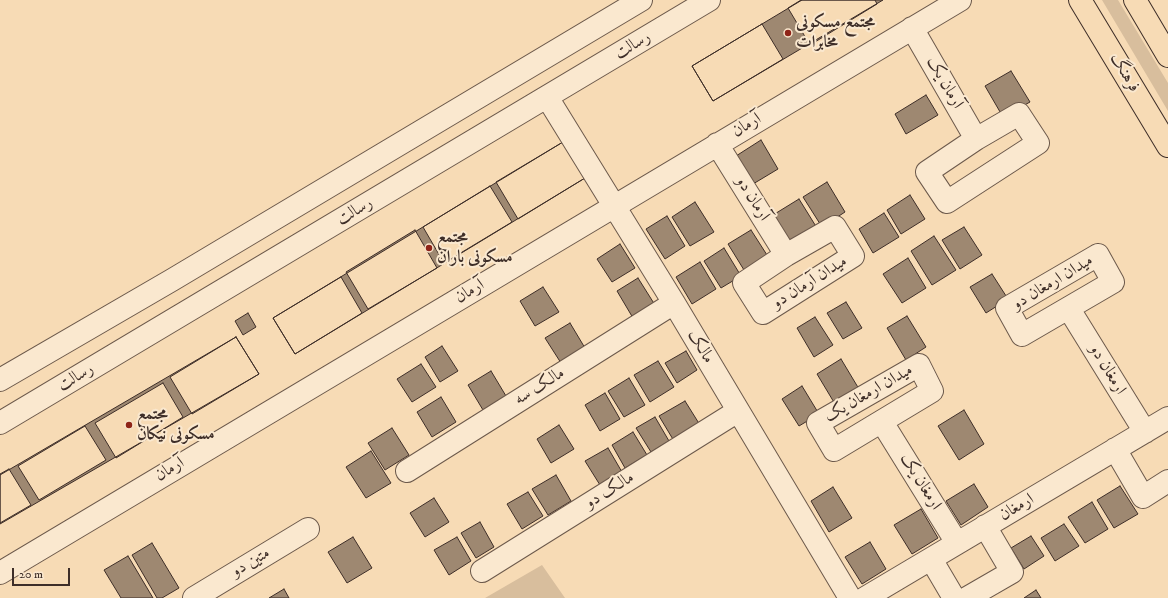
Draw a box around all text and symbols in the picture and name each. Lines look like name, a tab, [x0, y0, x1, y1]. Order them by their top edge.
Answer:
place label: مجتمع مسکونی مخابرات	[796, 13, 875, 53]
street label: رسالت	[611, 27, 655, 65]
marker: مجتمع مسکونی مخابرات	[783, 28, 793, 38]
street label: فرهنگ	[1104, 50, 1144, 96]
street label: آرمان یک	[921, 53, 967, 113]
street label: آرمان	[729, 109, 765, 143]
street label: آرمان دو	[730, 173, 774, 225]
street label: رسالت	[333, 193, 377, 231]
place label: مجتمع مسکونی باران	[437, 228, 513, 268]
marker: مجتمع مسکونی باران	[424, 243, 434, 253]
street label: میدان ارمغان دو	[1009, 251, 1097, 315]
street label: میدان آرمان دو	[769, 252, 851, 314]
street label: آرمان	[452, 275, 488, 309]
street label: مالک	[682, 326, 718, 368]
street label: ارمغان دو	[1084, 341, 1130, 399]
street label: رسالت	[54, 359, 98, 397]
street label: میدان ارمغان یک	[821, 360, 917, 428]
street label: مالک سه	[511, 364, 569, 410]
place label: مجتمع مسکونی نیکان	[137, 405, 215, 445]
marker: مجتمع مسکونی نیکان	[124, 420, 134, 430]
street label: ارمغان یک	[895, 450, 945, 514]
street label: آرمان	[152, 453, 188, 487]
street label: مالک دو	[582, 468, 638, 514]
street label: ارمغان	[996, 490, 1038, 526]
street label: متین دو	[228, 543, 274, 583]
scale bar	[14, 560, 72, 586]
text: 20 m	[19, 567, 43, 582]

